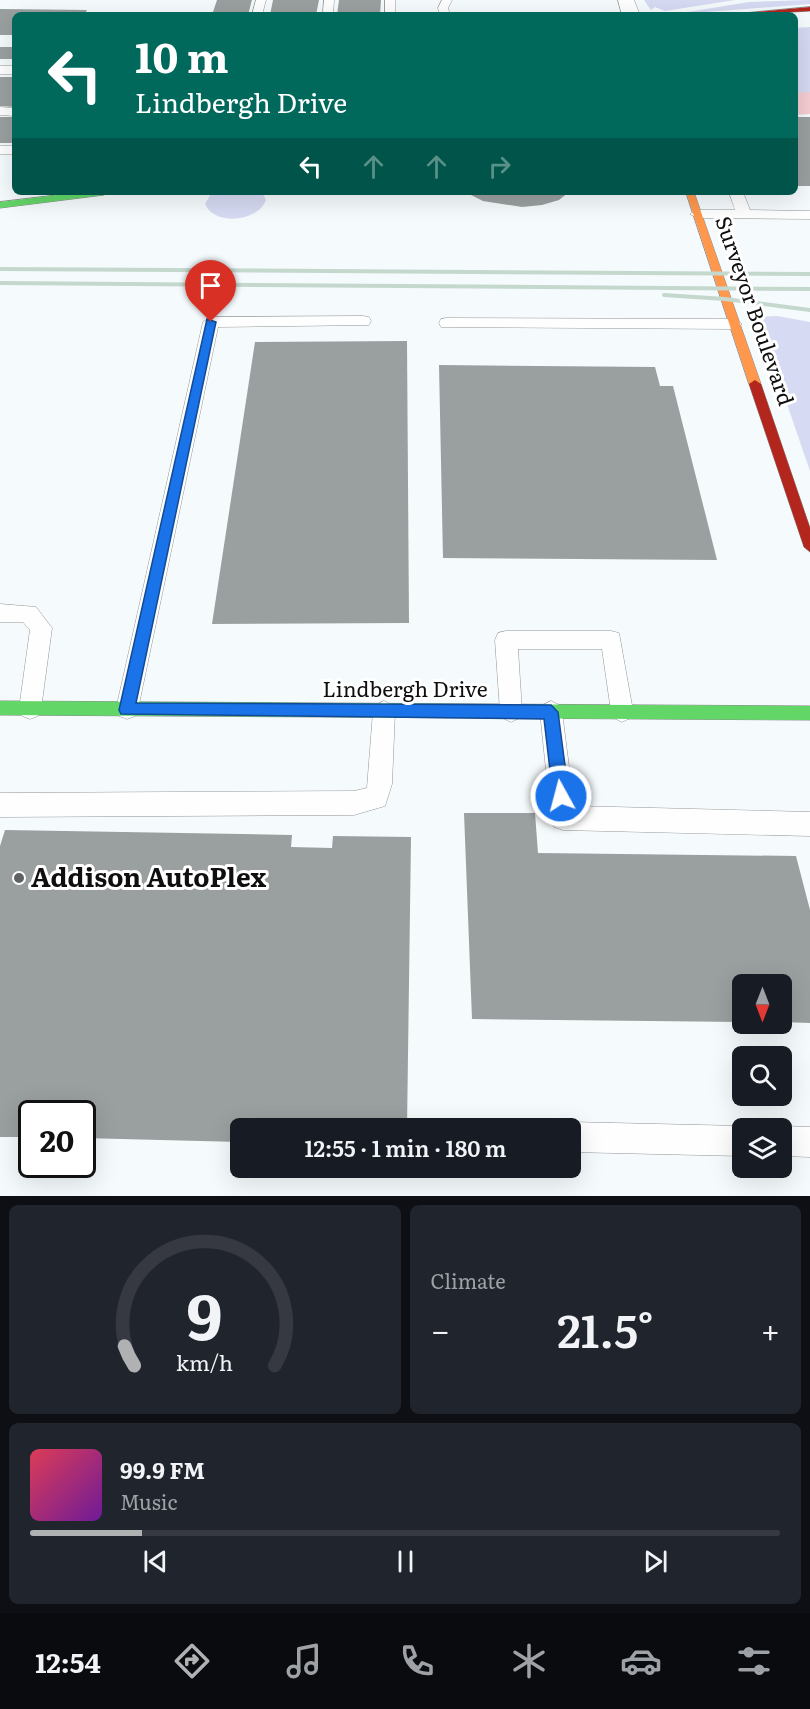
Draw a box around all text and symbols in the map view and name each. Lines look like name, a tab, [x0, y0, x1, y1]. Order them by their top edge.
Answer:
text: 10 m	[135, 24, 229, 86]
icon: left	[36, 36, 114, 114]
text: Lindbergh Drive	[135, 81, 347, 121]
icon: left	[294, 150, 327, 183]
icon: ahead	[357, 150, 390, 183]
icon: ahead	[420, 150, 453, 183]
icon: right	[483, 150, 516, 183]
street label: Surveyor Boulevard	[709, 211, 803, 409]
pin	[185, 260, 236, 322]
icon: arrive	[194, 269, 227, 302]
street label: Lindbergh Drive	[322, 672, 488, 703]
position arrow	[529, 764, 593, 828]
place label: Addison AutoPlex	[31, 856, 266, 895]
marker: Addison AutoPlex	[12, 871, 26, 885]
north arrow	[732, 974, 792, 1034]
map controls	[732, 974, 792, 1178]
button: search	[732, 1046, 792, 1106]
speed limit sign: 20	[18, 1100, 96, 1178]
button: layers	[732, 1118, 792, 1178]
text: 12:55 · 1 min · 180 m	[304, 1131, 507, 1164]
text: Climate	[431, 1265, 506, 1295]
text: 9	[187, 1267, 223, 1359]
text: 21.5°	[557, 1295, 653, 1362]
text: −	[431, 1304, 450, 1353]
text: +	[761, 1304, 780, 1353]
text: km/h	[176, 1347, 233, 1379]
text: 99.9 FM	[120, 1453, 205, 1486]
text: Music	[120, 1486, 177, 1516]
icon: previous	[139, 1545, 172, 1578]
icon: pause	[389, 1545, 422, 1578]
icon: next	[639, 1545, 672, 1578]
icon: directions	[171, 1640, 213, 1682]
icon: music	[283, 1640, 325, 1682]
icon: phone	[396, 1640, 438, 1682]
icon: climate	[508, 1640, 550, 1682]
icon: car	[620, 1640, 662, 1682]
icon: filters	[733, 1640, 775, 1682]
text: 12:54	[35, 1641, 101, 1681]

